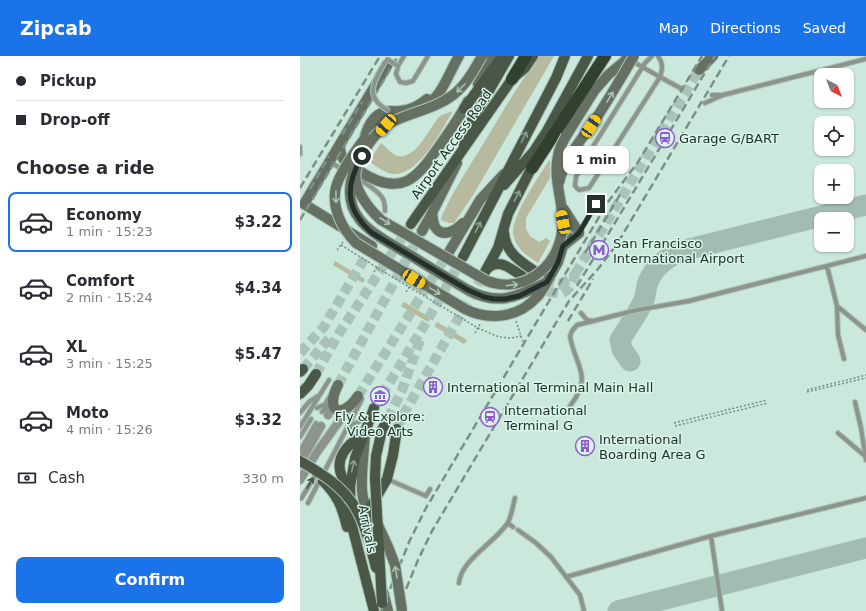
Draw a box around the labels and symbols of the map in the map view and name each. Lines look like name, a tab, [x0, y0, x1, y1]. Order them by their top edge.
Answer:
north arrow	[814, 68, 854, 108]
one-way arrow	[456, 83, 465, 93]
street label: Airport Access Road	[408, 87, 495, 202]
one-way arrow	[606, 91, 614, 102]
car	[374, 112, 398, 138]
car	[579, 113, 603, 139]
station icon: Garage G/BART	[654, 127, 676, 149]
one-way arrow	[521, 131, 528, 143]
place label: Garage G/BART	[679, 131, 779, 146]
callout: 1 min	[563, 146, 629, 174]
route start	[353, 147, 371, 165]
one-way arrow	[332, 190, 340, 203]
one-way arrow	[514, 190, 522, 202]
route end	[587, 195, 605, 213]
car	[555, 209, 571, 235]
one-way arrow	[379, 217, 390, 225]
one-way arrow	[475, 221, 482, 233]
place label: San Francisco International Airport	[613, 236, 745, 266]
metro station icon: San Francisco International Airport	[588, 239, 610, 261]
car	[401, 268, 427, 290]
one-way arrow	[505, 281, 518, 289]
one-way arrow	[428, 288, 440, 296]
building icon: International Terminal Main Hall	[422, 376, 444, 398]
place label: International Terminal Main Hall	[447, 380, 653, 395]
museum icon: Fly & Explore: Video Arts	[369, 385, 391, 407]
place label: International Terminal G	[503, 403, 587, 433]
station icon: International Terminal G	[479, 406, 501, 428]
place label: Fly & Explore: Video Arts	[335, 409, 425, 439]
place label: International Boarding Area G	[599, 432, 706, 462]
building icon: International Boarding Area G	[574, 435, 596, 457]
one-way arrow	[350, 460, 358, 473]
one-way arrow	[307, 477, 315, 489]
street label: Arrivals	[355, 504, 380, 555]
one-way arrow	[392, 566, 400, 579]

